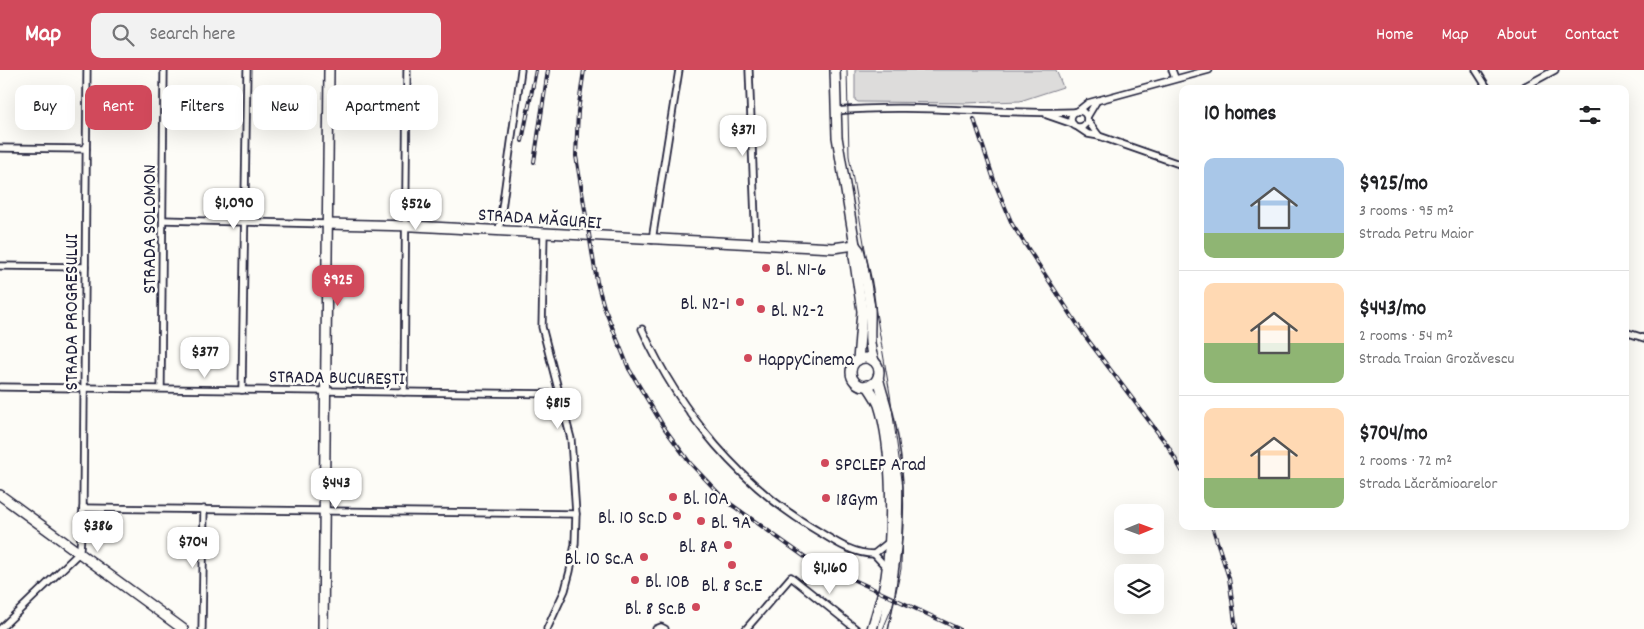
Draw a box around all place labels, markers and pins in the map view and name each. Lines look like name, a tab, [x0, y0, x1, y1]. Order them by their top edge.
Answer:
pin: $371	[713, 114, 773, 157]
pin: $1,090	[193, 188, 275, 230]
pin: $526	[386, 189, 446, 231]
place label: Bl. N1-6	[776, 258, 826, 285]
marker: Bl. N1-6	[760, 262, 772, 274]
pin: $925	[308, 264, 368, 307]
place label: Bl. N2-1	[681, 292, 730, 319]
marker: Bl. N2-1	[734, 296, 746, 308]
place label: Bl. N2-2	[771, 299, 825, 326]
marker: Bl. N2-2	[755, 303, 767, 315]
pin: $377	[175, 336, 235, 379]
place label: HappyCinema	[758, 348, 855, 375]
marker: HappyCinema	[742, 352, 754, 364]
pin: $815	[528, 388, 588, 430]
place label: SPCLEP Arad	[835, 453, 926, 480]
marker: SPCLEP Arad	[819, 457, 831, 469]
pin: $443	[306, 468, 366, 510]
place label: Bl. 10A	[683, 487, 729, 514]
place label: 18Gym	[836, 488, 878, 515]
marker: Bl. 10A	[667, 491, 679, 503]
marker: 18Gym	[820, 492, 832, 504]
place label: Bl. 10 Sc.D	[598, 506, 667, 533]
pin: $386	[68, 510, 128, 553]
marker: Bl. 10 Sc.D	[671, 510, 683, 522]
place label: Bl. 9A	[711, 511, 751, 538]
marker: Bl. 9A	[695, 515, 707, 527]
pin: $704	[163, 526, 223, 569]
place label: Bl. 8A	[679, 535, 718, 562]
marker: Bl. 8A	[722, 539, 734, 551]
place label: Bl. 10 Sc.A	[565, 547, 634, 574]
marker: Bl. 10 Sc.A	[638, 551, 650, 563]
pin: $1,160	[789, 552, 871, 595]
marker: Bl. 8 Sc.E	[726, 559, 738, 571]
place label: Bl. 10B	[645, 570, 690, 597]
marker: Bl. 10B	[629, 574, 641, 586]
place label: Bl. 8 Sc.E	[702, 574, 763, 601]
place label: Bl. 8 Sc.B	[625, 597, 686, 624]
marker: Bl. 8 Sc.B	[690, 601, 702, 613]

